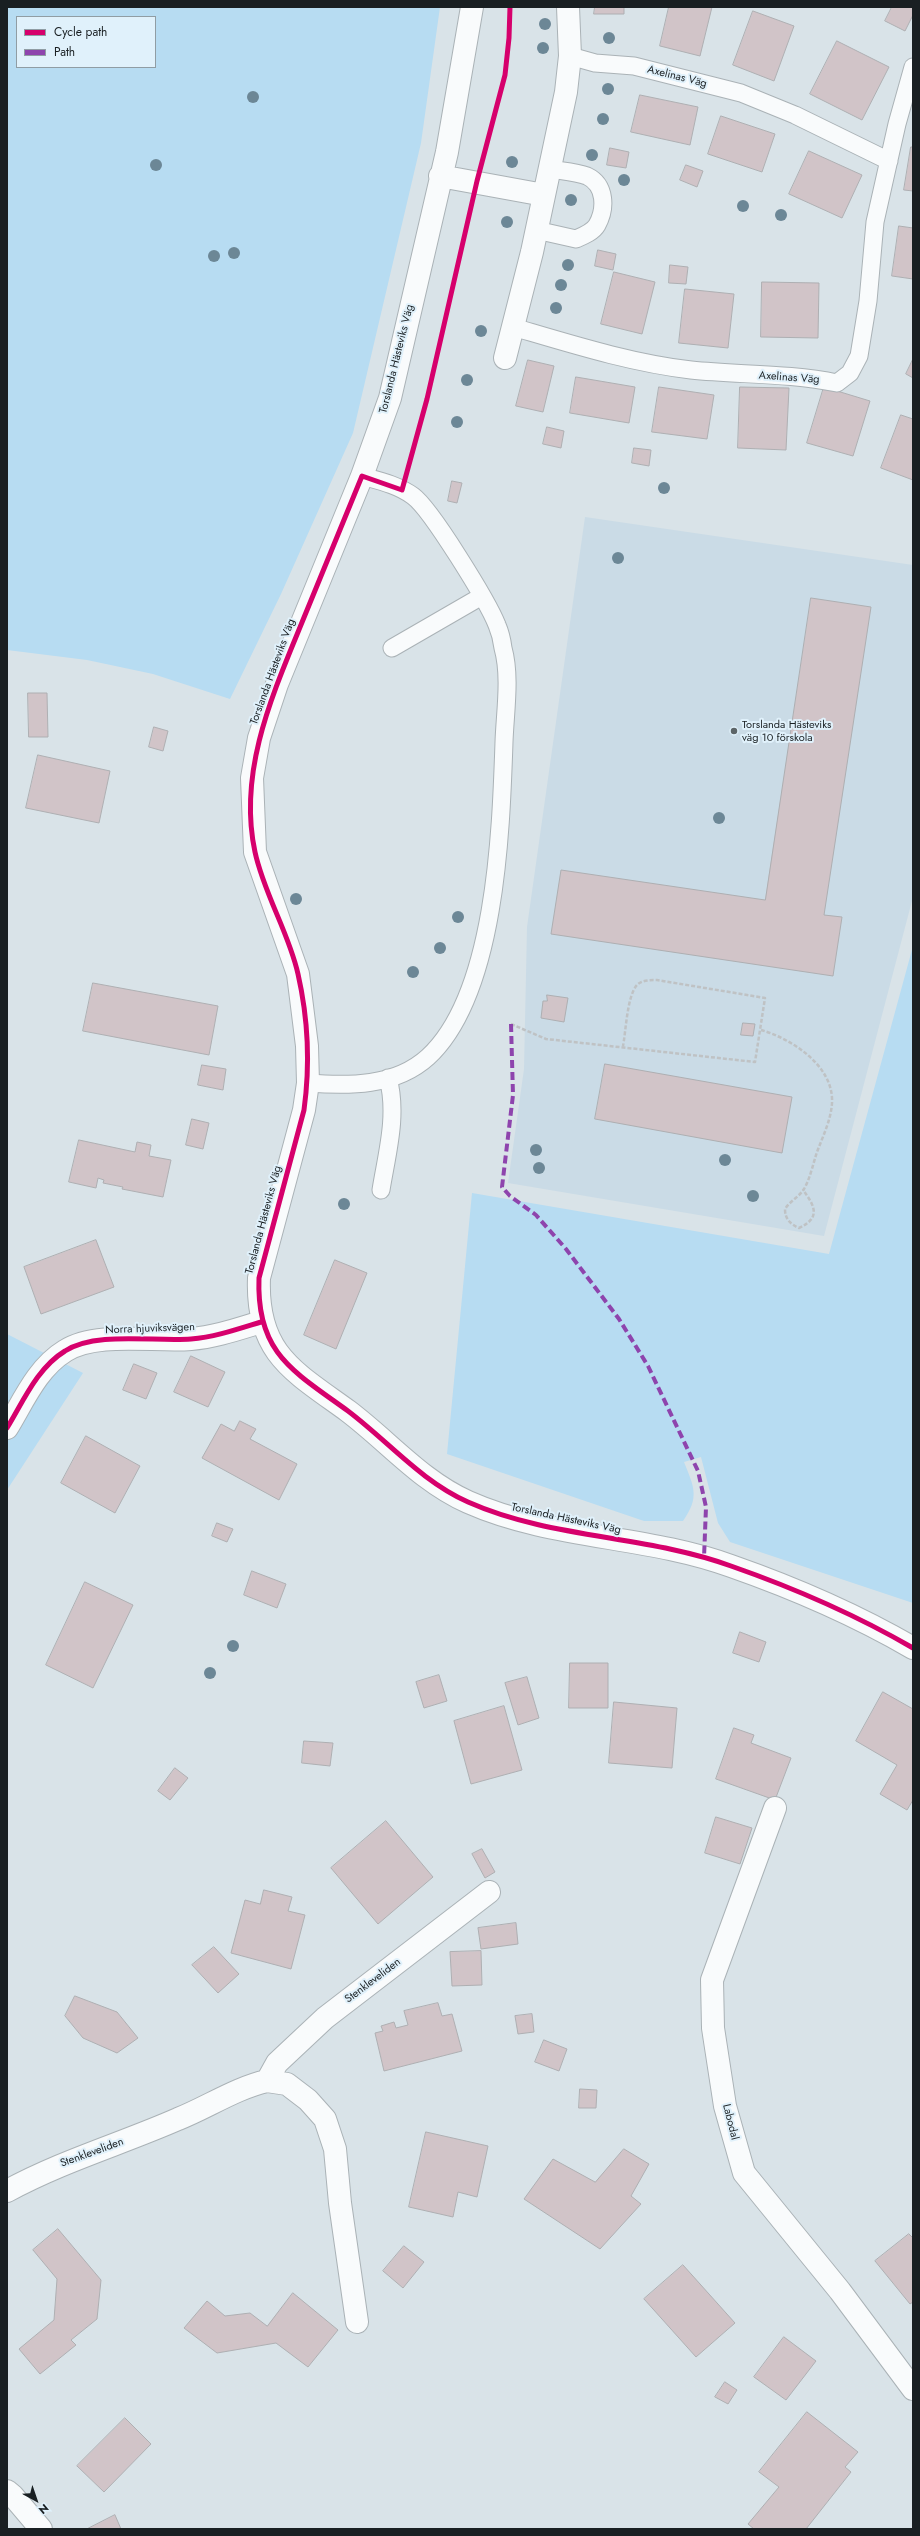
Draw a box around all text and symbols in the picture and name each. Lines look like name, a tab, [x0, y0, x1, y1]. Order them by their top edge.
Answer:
legend	[16, 16, 156, 68]
text: Cycle path	[54, 23, 107, 41]
text: Path	[54, 43, 75, 61]
street label: Axelinas Väg	[646, 63, 708, 91]
street label: Torslanda Hästeviks Väg	[377, 303, 417, 415]
street label: Axelinas Väg	[758, 369, 820, 387]
street label: Torslanda Hästeviks Väg	[248, 617, 298, 727]
place label: Torslanda Hästeviks väg 10 förskola	[742, 718, 831, 744]
marker: Torslanda Hästeviks väg 10 förskola	[729, 726, 739, 736]
street label: Torslanda Hästeviks Väg	[243, 1164, 285, 1276]
street label: Norra hjuviksvägen	[105, 1321, 195, 1337]
street label: Torslanda Hästeviks Väg	[510, 1501, 622, 1537]
street label: Stenkleveliden	[343, 1956, 403, 2006]
street label: Labodal	[719, 2103, 741, 2141]
street label: Stenkleveliden	[59, 2135, 125, 2171]
north arrow	[16, 2480, 56, 2520]
text: N	[35, 2500, 52, 2518]

